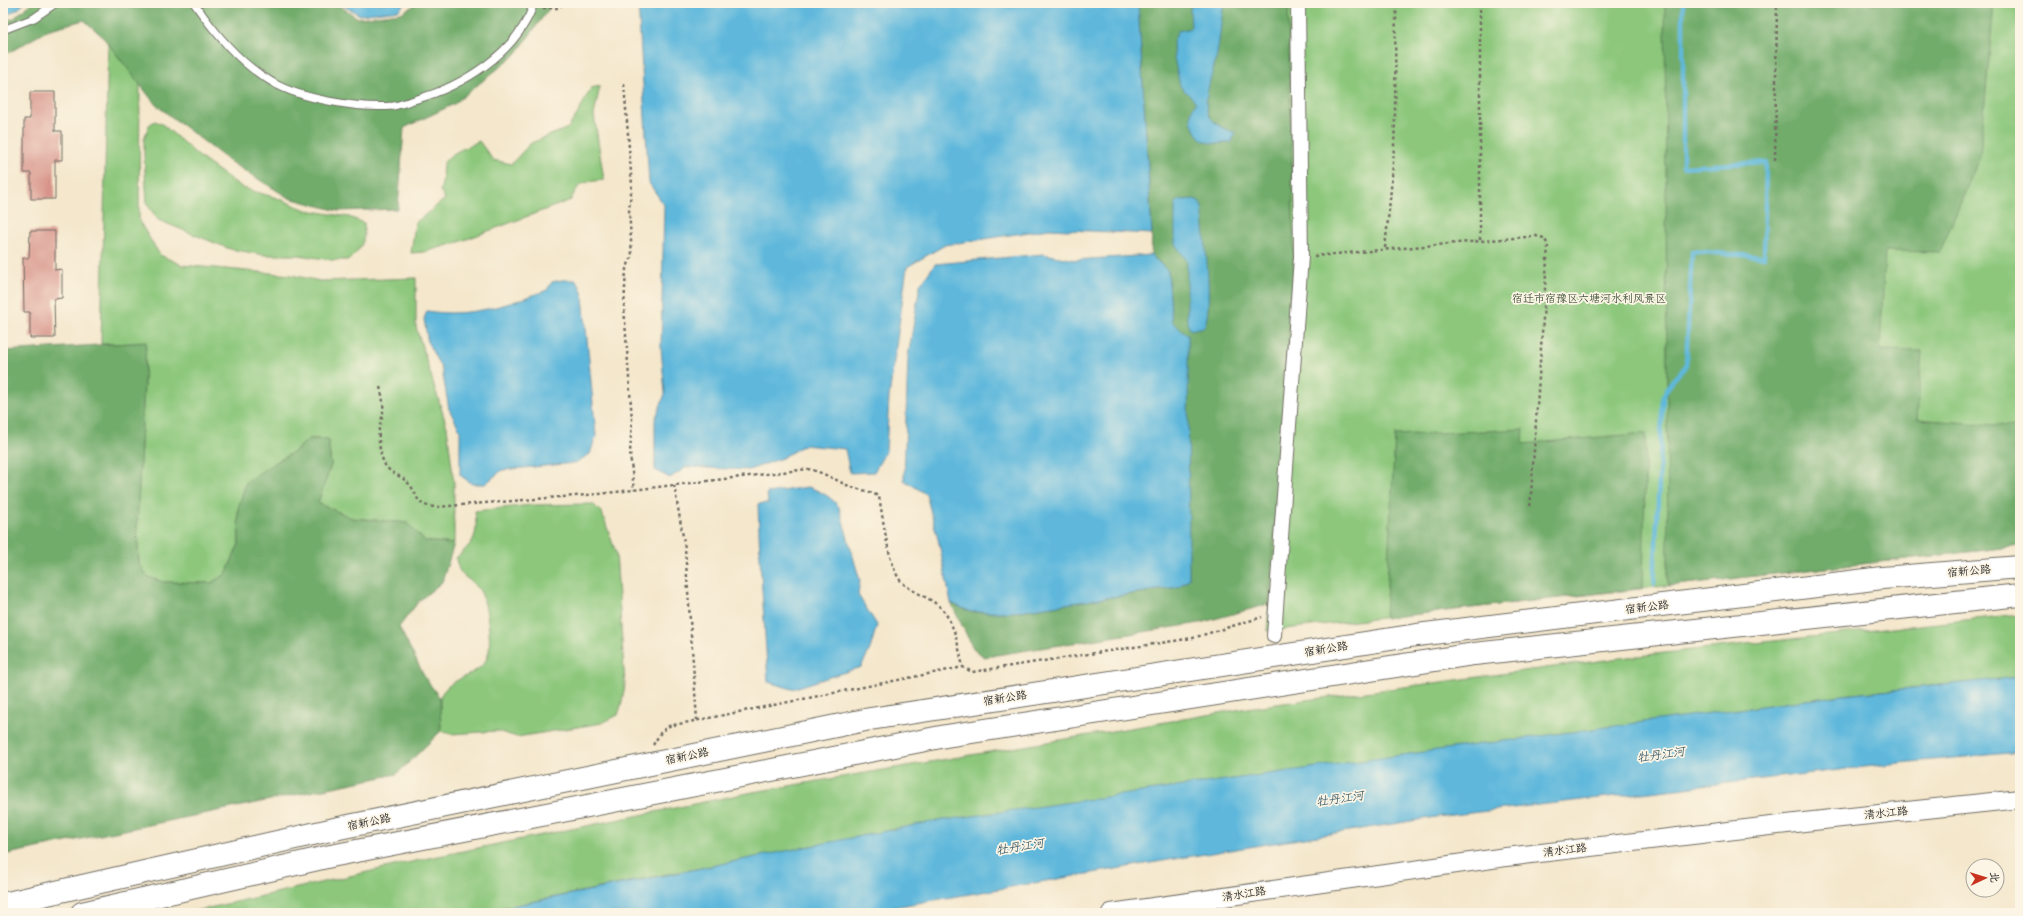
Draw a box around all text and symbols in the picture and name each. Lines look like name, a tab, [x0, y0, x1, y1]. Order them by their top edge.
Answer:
park label: 宿迁市宿豫区六塘河水利风景区	[1512, 292, 1666, 305]
street label: 宿新公路	[1947, 563, 1991, 579]
street label: 宿新公路	[1624, 598, 1670, 616]
street label: 宿新公路	[1303, 639, 1349, 659]
street label: 宿新公路	[982, 688, 1028, 708]
water label: 牡丹江河	[1636, 744, 1688, 766]
street label: 宿新公路	[664, 745, 710, 767]
water label: 牡丹江河	[1315, 788, 1367, 810]
street label: 清水江路	[1863, 804, 1909, 822]
street label: 宿新公路	[346, 811, 392, 833]
water label: 牡丹江河	[995, 836, 1047, 858]
street label: 清水江路	[1542, 841, 1588, 859]
north arrow	[1965, 858, 2005, 898]
text: 北	[1988, 871, 2001, 883]
street label: 清水江路	[1221, 884, 1267, 904]

